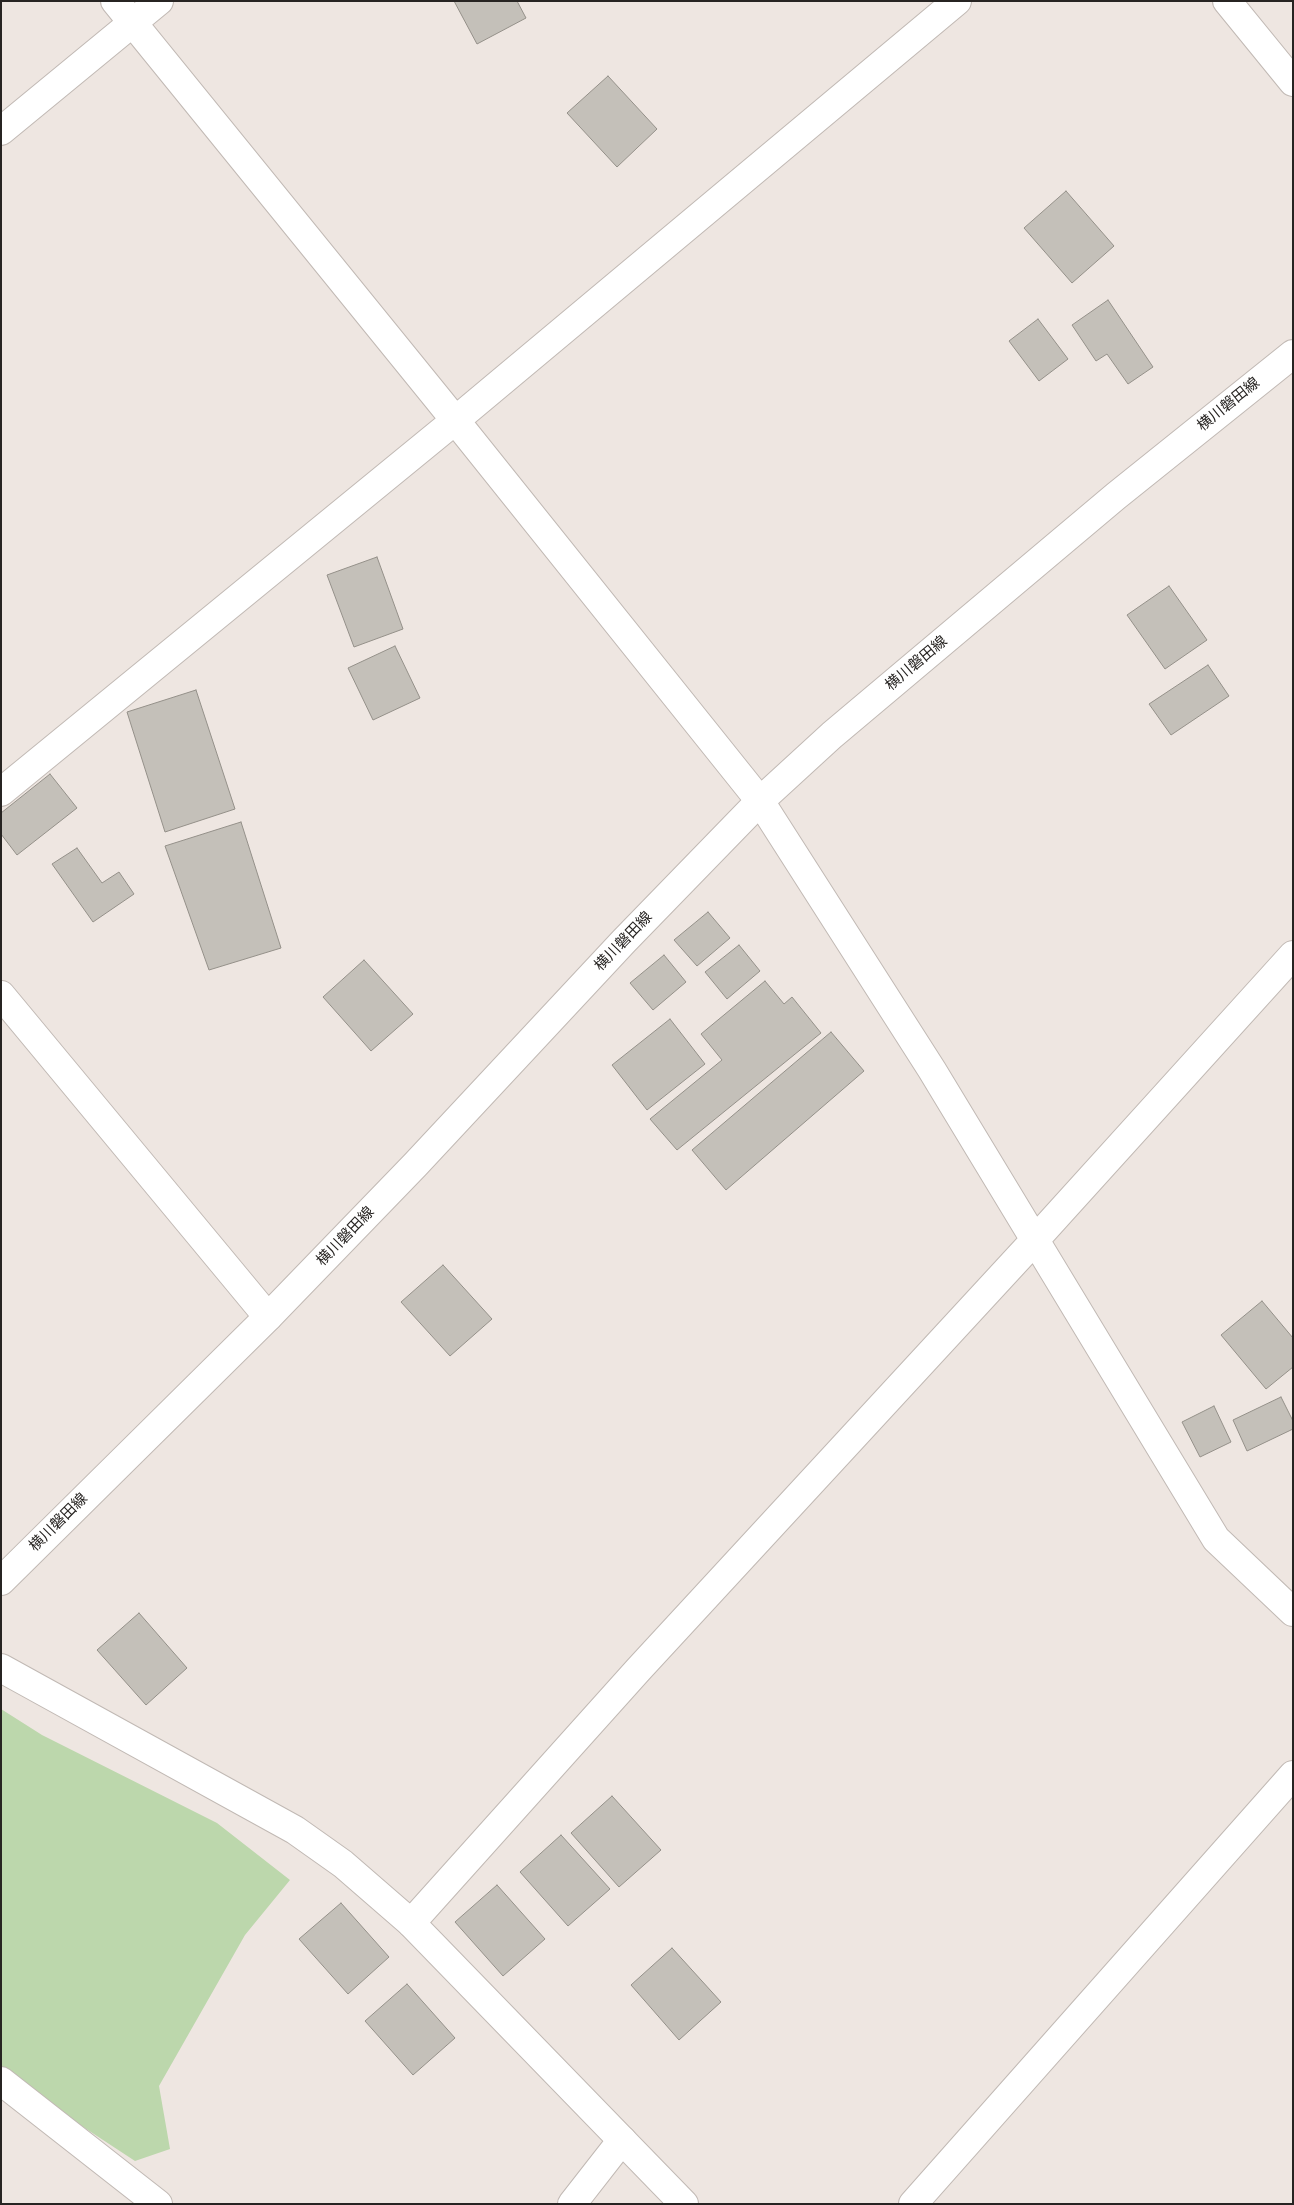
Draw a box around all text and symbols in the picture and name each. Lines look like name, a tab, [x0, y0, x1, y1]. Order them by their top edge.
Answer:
street label: 横川磐田線	[1194, 374, 1264, 436]
street label: 横川磐田線	[882, 633, 952, 695]
street label: 横川磐田線	[591, 909, 657, 975]
street label: 横川磐田線	[313, 1204, 379, 1270]
street label: 横川磐田線	[26, 1490, 92, 1556]

